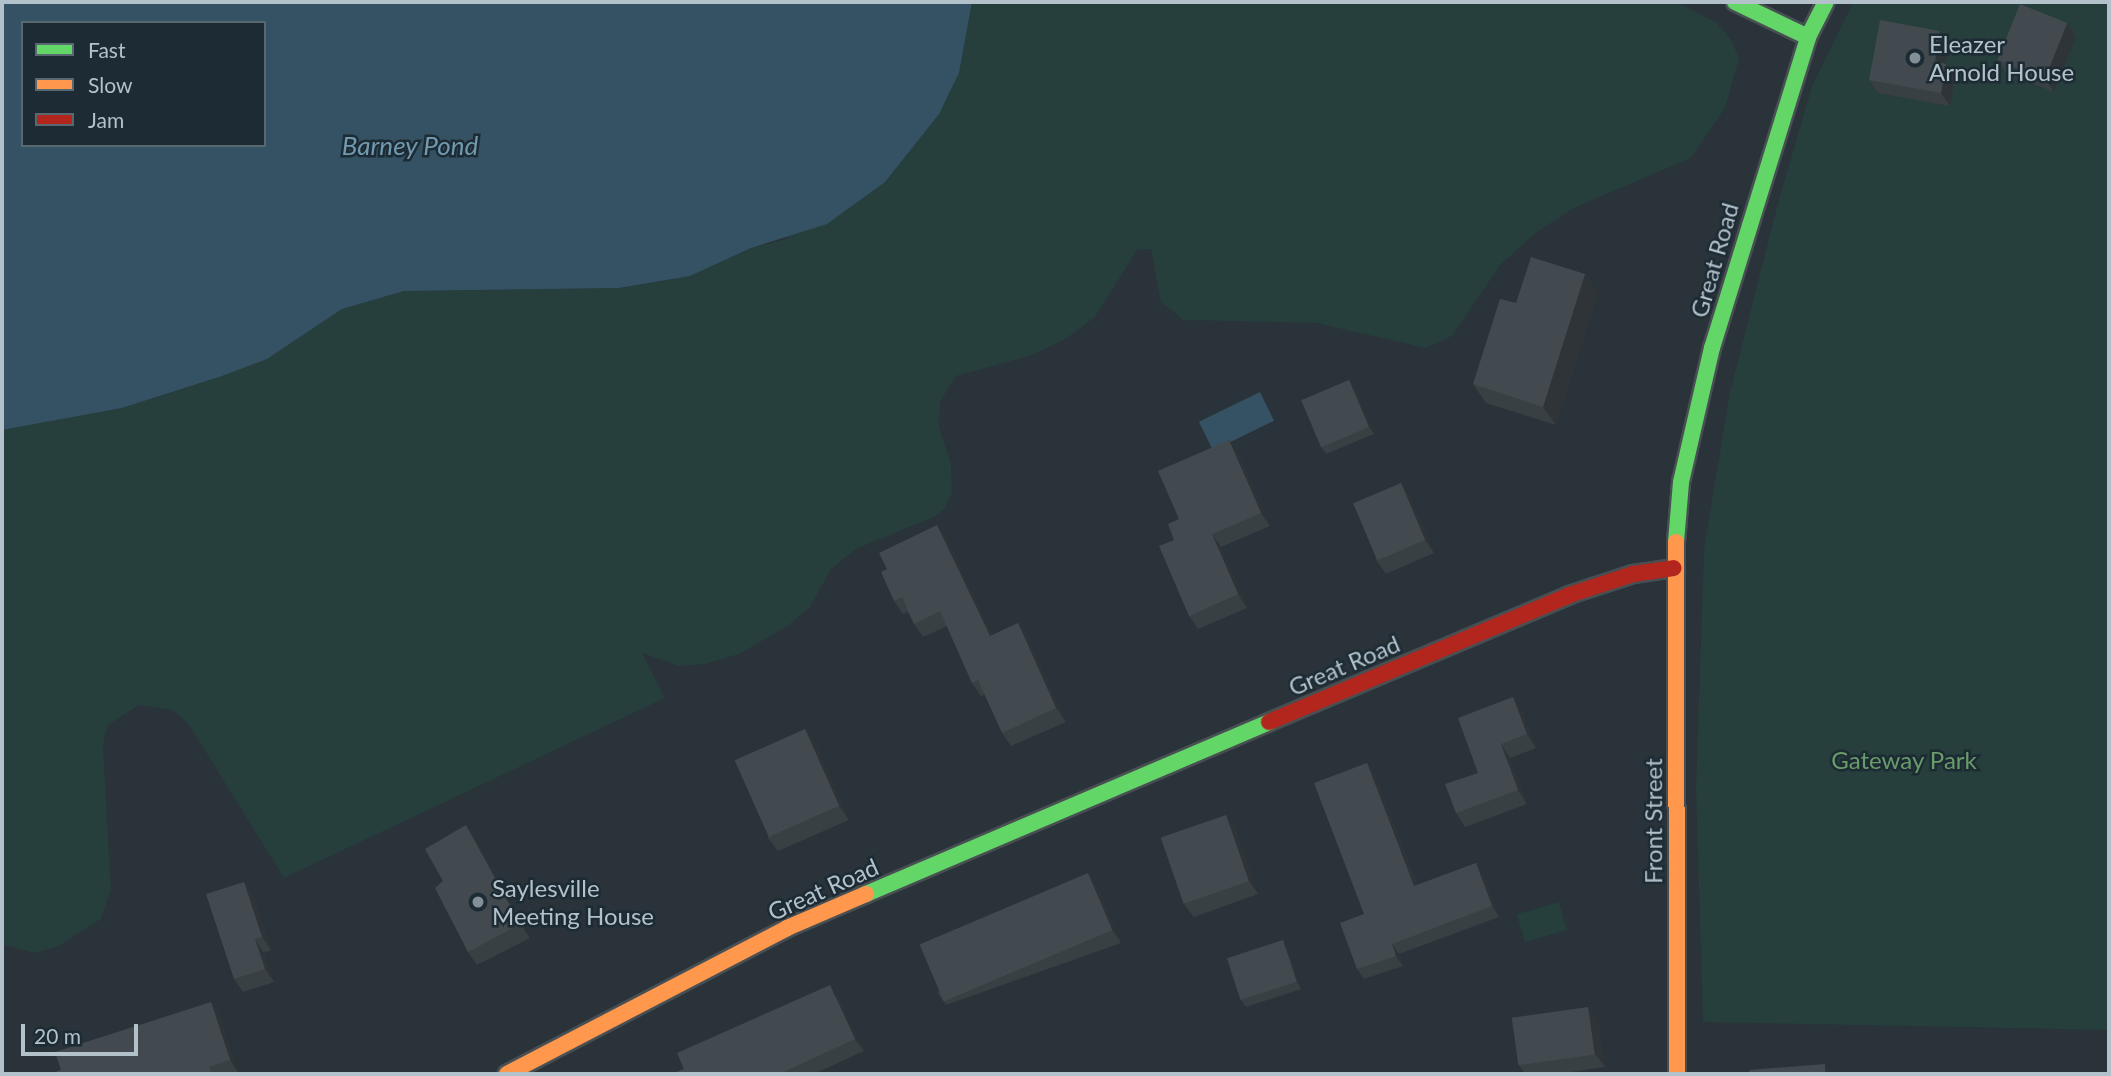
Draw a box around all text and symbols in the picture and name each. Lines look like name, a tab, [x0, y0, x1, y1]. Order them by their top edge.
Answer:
legend	[21, 21, 266, 147]
place label: Eleazer Arnold House	[1929, 30, 2074, 86]
text: Fast	[88, 37, 125, 62]
marker: Eleazer Arnold House	[1907, 50, 1923, 66]
text: Slow	[88, 72, 132, 97]
text: Jam	[88, 107, 124, 132]
water label: Barney Pond	[341, 130, 479, 162]
street label: Great Road	[1684, 199, 1744, 321]
street label: Great Road	[1284, 629, 1404, 701]
park label: Gateway Park	[1831, 746, 1977, 774]
street label: Front Street	[1639, 758, 1667, 884]
street label: Great Road	[763, 852, 883, 926]
place label: Saylesville Meeting House	[492, 874, 654, 930]
marker: Saylesville Meeting House	[470, 894, 486, 910]
scale bar	[24, 1010, 142, 1054]
text: 20 m	[34, 1023, 81, 1048]

